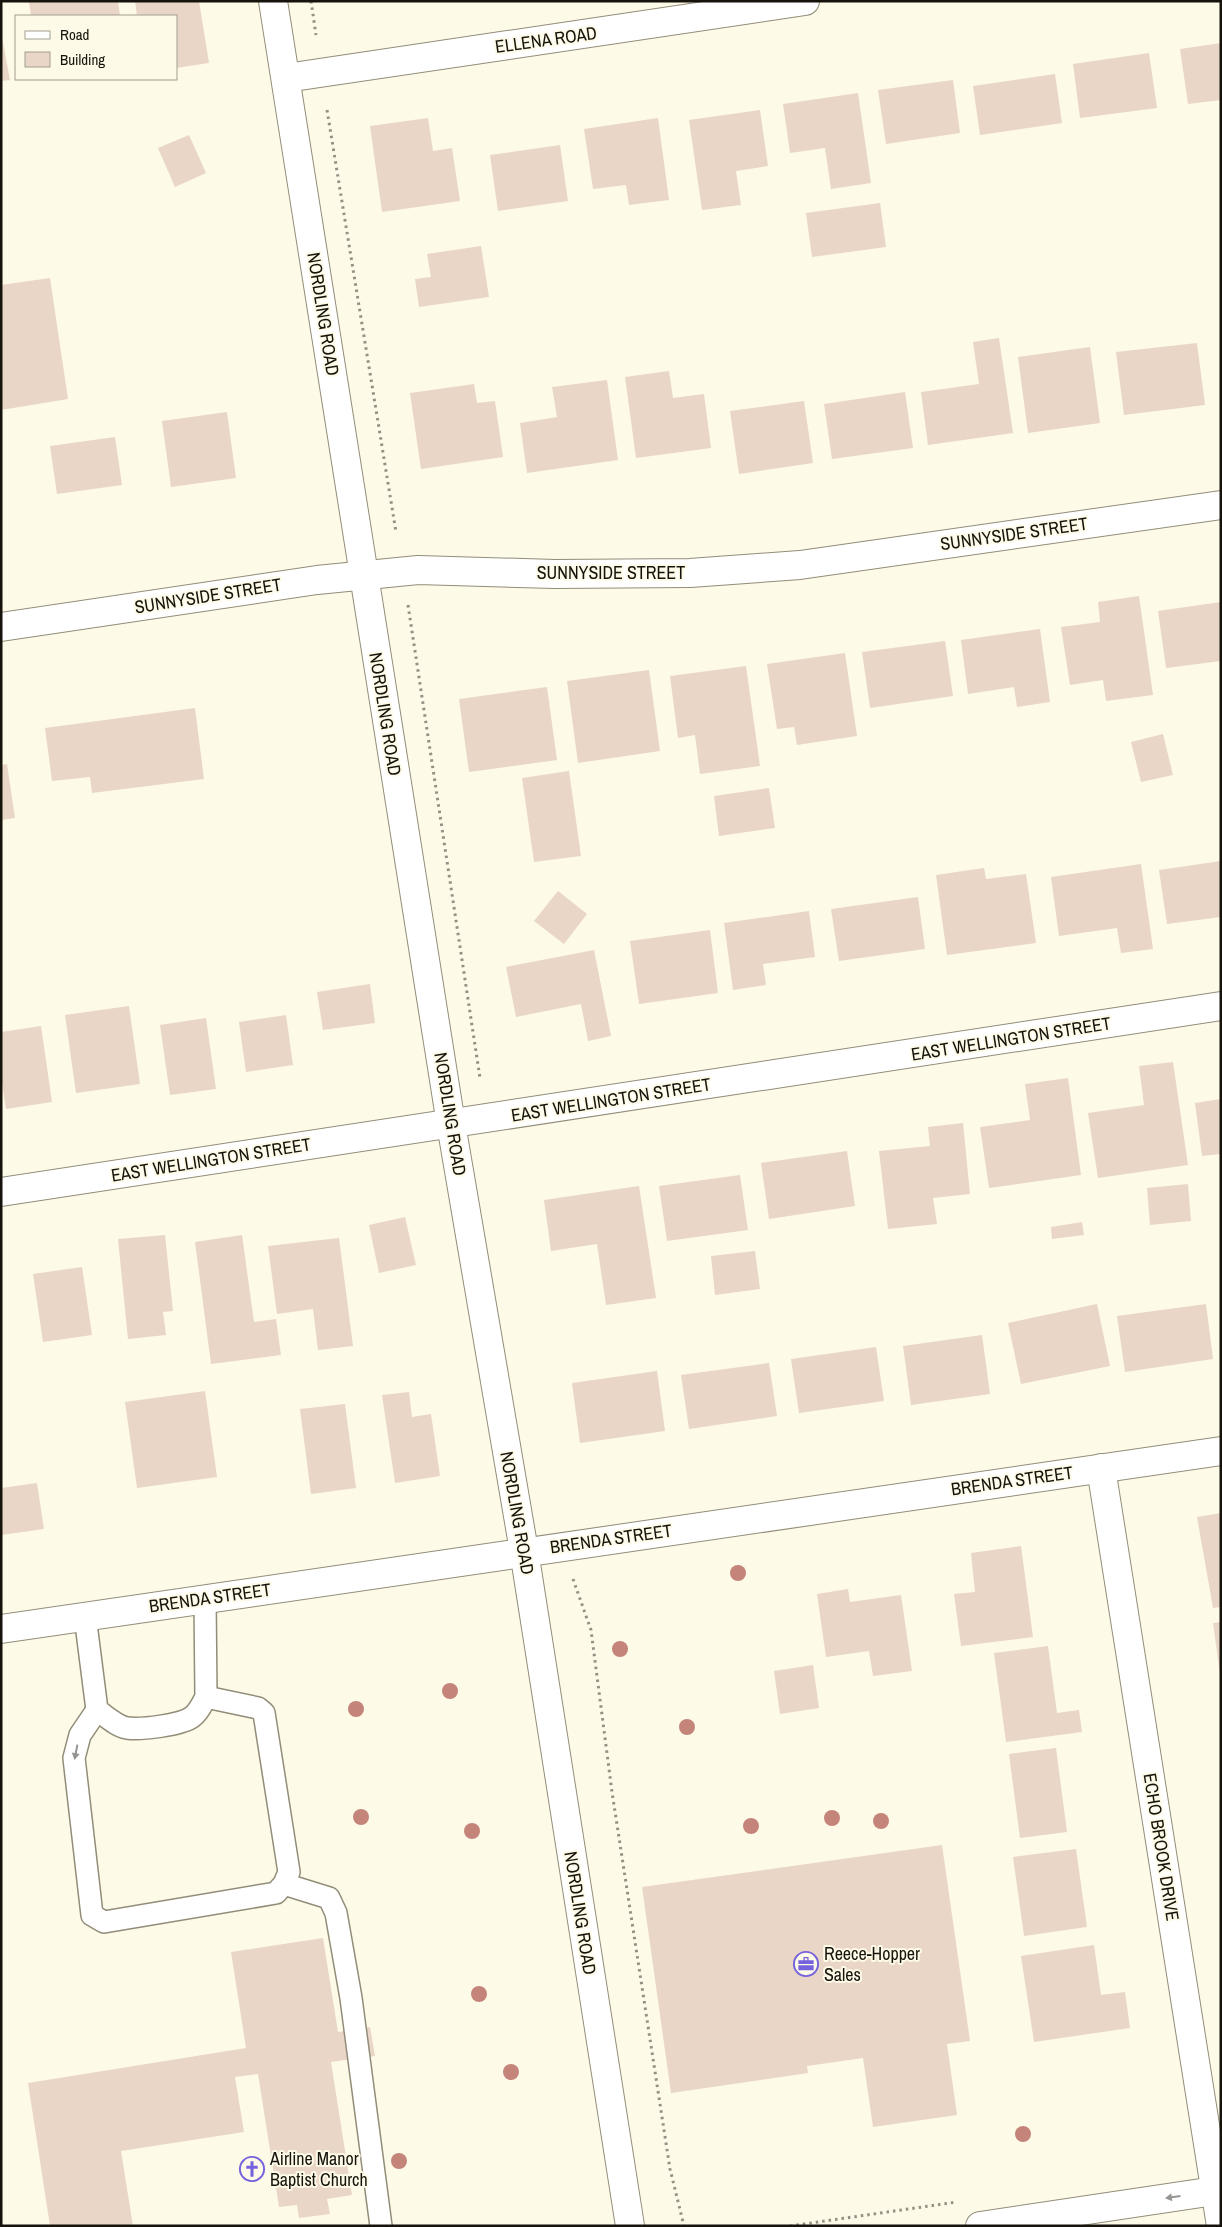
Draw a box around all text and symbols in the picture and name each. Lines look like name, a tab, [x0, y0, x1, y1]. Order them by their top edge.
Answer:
legend	[15, 15, 178, 80]
street label: ELLENA ROAD	[493, 20, 598, 59]
text: Road	[60, 24, 89, 45]
text: Building	[60, 49, 105, 70]
street label: NORDLING ROAD	[301, 250, 346, 377]
street label: SUNNYSIDE STREET	[939, 511, 1089, 556]
street label: SUNNYSIDE STREET	[537, 560, 685, 585]
street label: SUNNYSIDE STREET	[133, 572, 283, 619]
street label: NORDLING ROAD	[363, 650, 408, 777]
street label: EAST WELLINGTON STREET	[909, 1010, 1113, 1067]
street label: NORDLING ROAD	[428, 1050, 473, 1177]
street label: EAST WELLINGTON STREET	[509, 1071, 713, 1128]
street label: EAST WELLINGTON STREET	[109, 1131, 313, 1188]
street label: NORDLING ROAD	[494, 1449, 541, 1576]
street label: BRENDA STREET	[949, 1460, 1075, 1501]
street label: BRENDA STREET	[548, 1518, 674, 1559]
street label: BRENDA STREET	[147, 1577, 273, 1618]
one-way arrow	[72, 1745, 80, 1760]
street label: ECHO BROOK DRIVE	[1137, 1771, 1186, 1923]
street label: NORDLING ROAD	[558, 1849, 603, 1976]
place label: Reece-Hopper Sales	[824, 1941, 920, 1987]
office icon: Reece-Hopper Sales	[793, 1951, 819, 1977]
place label: Airline Manor Baptist Church	[269, 2146, 368, 2192]
church icon: Airline Manor Baptist Church	[239, 2156, 265, 2182]
one-way arrow	[1164, 2193, 1180, 2201]

